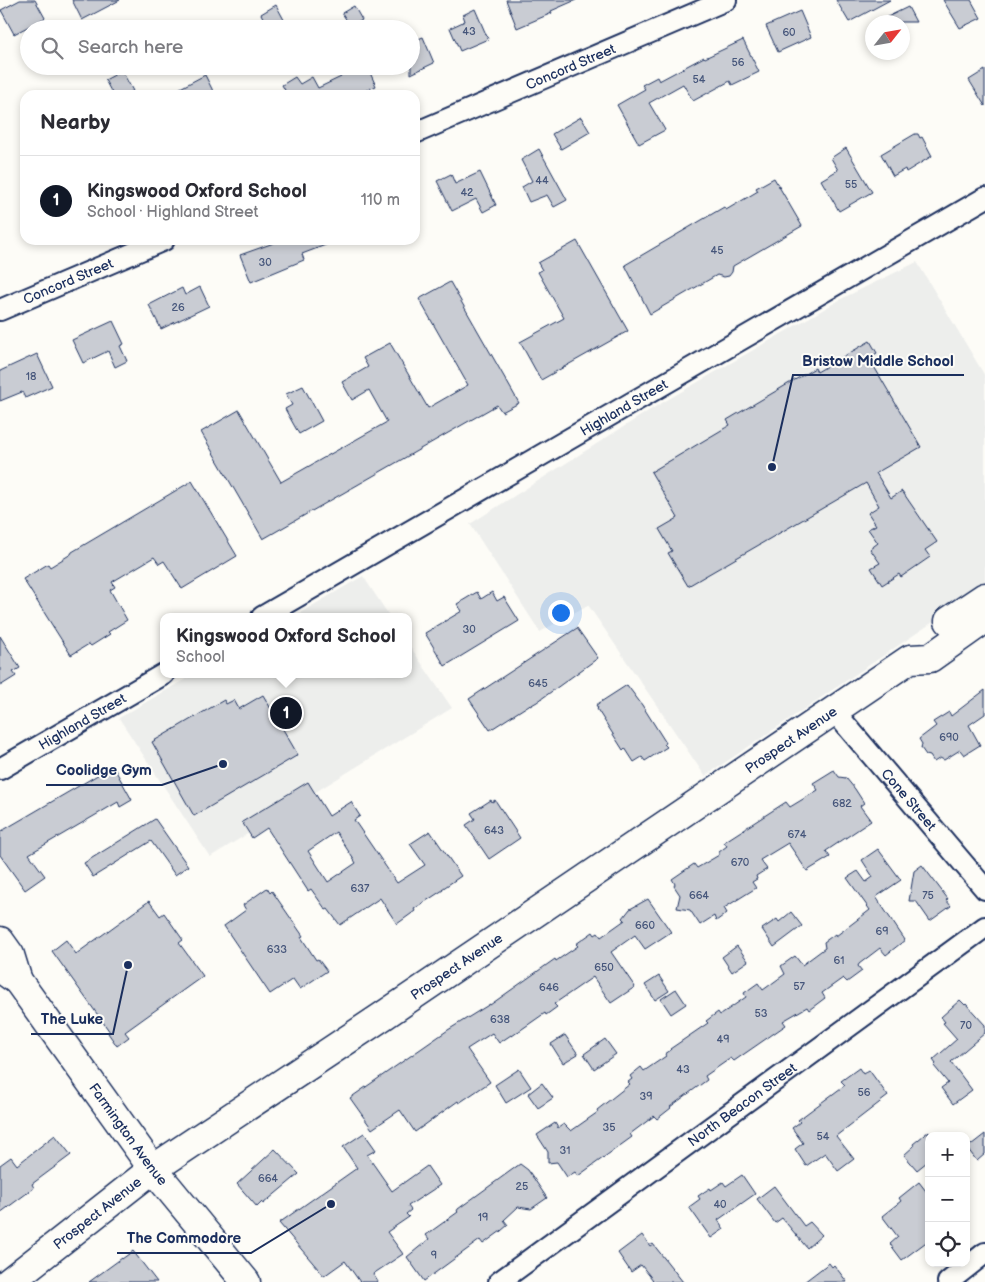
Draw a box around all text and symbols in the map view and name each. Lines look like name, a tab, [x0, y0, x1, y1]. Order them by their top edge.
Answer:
north arrow	[865, 15, 910, 60]
search box	[20, 20, 420, 75]
house number: 43	[462, 25, 476, 38]
house number: 60	[782, 26, 796, 39]
icon: search	[38, 34, 66, 62]
text: Search here	[78, 36, 183, 59]
street label: Concord Street	[523, 40, 619, 94]
house number: 56	[731, 56, 745, 69]
house number: 54	[692, 73, 706, 86]
text: Nearby	[40, 110, 110, 135]
house number: 44	[535, 174, 549, 187]
house number: 55	[845, 178, 857, 191]
text: Kingswood Oxford School	[87, 180, 307, 203]
house number: 42	[460, 186, 474, 199]
text: 1	[53, 191, 59, 210]
text: 110 m	[361, 191, 400, 210]
text: School · Highland Street	[87, 203, 258, 222]
house number: 45	[710, 244, 724, 257]
street label: Concord Street	[21, 254, 116, 308]
house number: 30	[258, 256, 272, 269]
house number: 26	[171, 301, 185, 314]
callout: Bristow Middle School	[793, 345, 964, 375]
text: Bristow Middle School	[802, 352, 954, 371]
house number: 18	[26, 370, 36, 383]
street label: Highland Street	[577, 376, 671, 440]
your location	[548, 600, 574, 626]
popup	[160, 613, 412, 678]
house number: 30	[462, 623, 476, 636]
text: Kingswood Oxford School	[176, 625, 396, 648]
text: School	[176, 648, 225, 667]
house number: 645	[528, 677, 548, 690]
street label: Highland Street	[36, 689, 130, 754]
pin: 1	[270, 694, 302, 732]
street label: Prospect Avenue	[742, 703, 840, 777]
house number: 690	[939, 731, 959, 744]
callout: Coolidge Gym	[46, 755, 162, 785]
text: Coolidge Gym	[56, 761, 152, 780]
street label: Cone Street	[878, 765, 940, 835]
house number: 682	[832, 797, 852, 810]
house number: 643	[484, 824, 504, 837]
house number: 674	[788, 828, 807, 841]
house number: 670	[731, 856, 750, 869]
house number: 637	[351, 882, 370, 895]
house number: 664	[689, 889, 709, 902]
house number: 75	[922, 889, 934, 902]
house number: 660	[635, 919, 655, 932]
house number: 69	[875, 925, 889, 938]
street label: Prospect Avenue	[407, 929, 506, 1004]
house number: 633	[267, 943, 287, 956]
house number: 61	[834, 954, 844, 967]
house number: 650	[594, 961, 614, 974]
house number: 57	[793, 980, 805, 993]
house number: 646	[539, 981, 559, 994]
callout: The Luke	[31, 1004, 113, 1034]
house number: 53	[754, 1007, 768, 1020]
text: The Luke	[41, 1010, 104, 1029]
house number: 638	[490, 1013, 510, 1026]
house number: 70	[960, 1019, 972, 1032]
house number: 49	[716, 1033, 730, 1046]
street label: North Beacon Street	[685, 1059, 801, 1150]
house number: 43	[676, 1063, 690, 1076]
street label: Farmington Avenue	[85, 1080, 171, 1189]
house number: 56	[857, 1086, 871, 1099]
house number: 39	[639, 1090, 653, 1103]
house number: 35	[602, 1121, 616, 1134]
house number: 54	[816, 1130, 830, 1143]
map controls	[925, 1132, 970, 1267]
button: +	[925, 1132, 970, 1177]
house number: 31	[559, 1144, 571, 1157]
house number: 664	[258, 1172, 278, 1185]
street label: Prospect Avenue	[50, 1173, 145, 1253]
button: −	[925, 1177, 970, 1222]
house number: 25	[516, 1180, 528, 1193]
house number: 40	[713, 1198, 727, 1211]
house number: 19	[478, 1211, 488, 1224]
button: locate	[925, 1222, 970, 1267]
callout: The Commodore	[117, 1223, 251, 1253]
text: The Commodore	[127, 1229, 242, 1248]
house number: 9	[431, 1249, 437, 1262]

